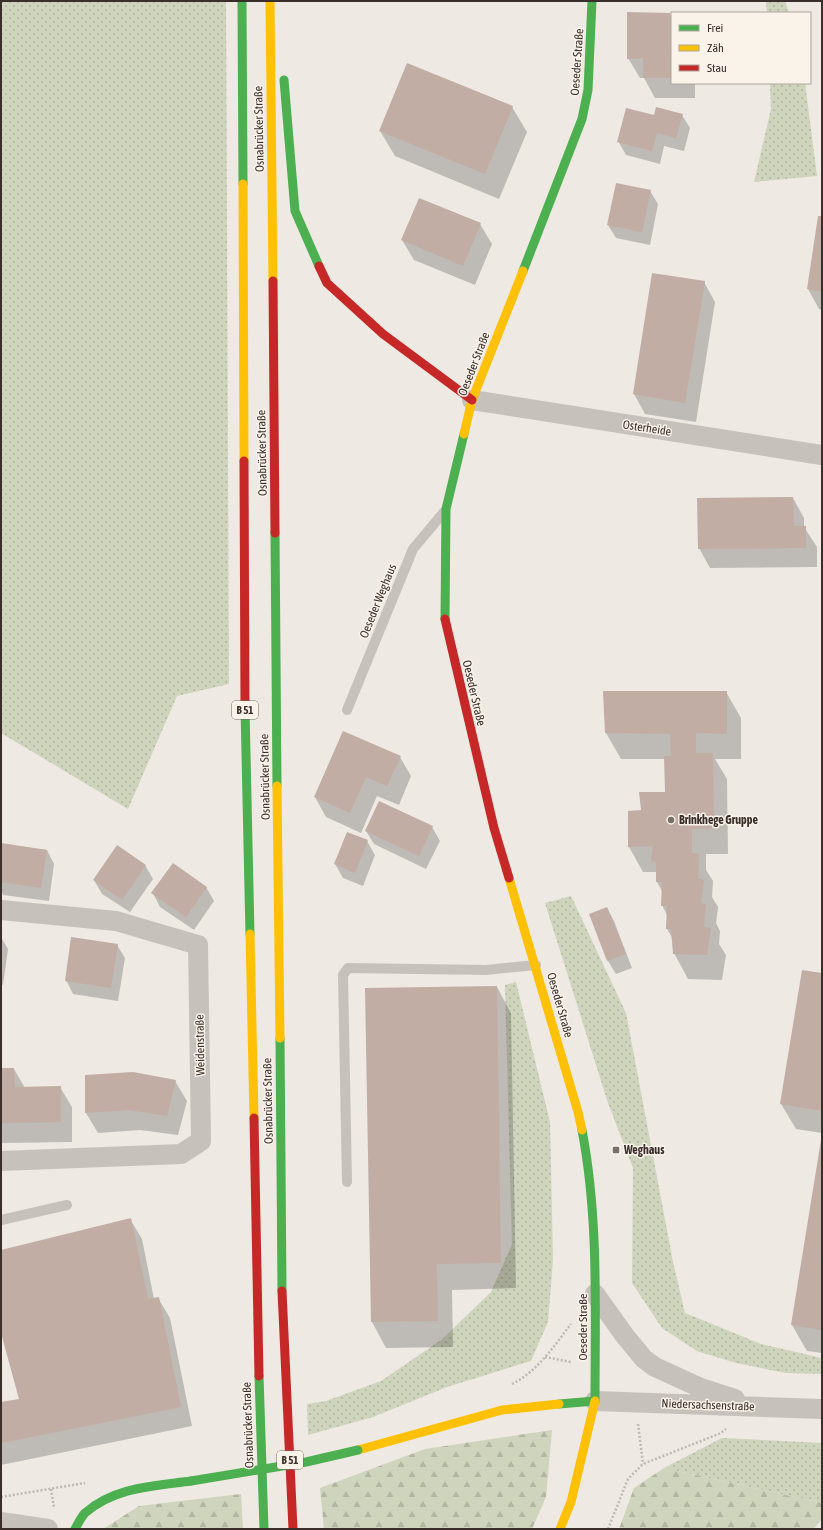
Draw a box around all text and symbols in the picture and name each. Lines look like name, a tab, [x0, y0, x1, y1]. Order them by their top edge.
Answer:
legend	[671, 12, 811, 84]
text: Frei	[707, 21, 723, 35]
street label: Oeseder Straße	[568, 28, 586, 96]
text: Zäh	[707, 41, 724, 55]
text: Stau	[707, 61, 727, 75]
street label: Osnabrücker Straße	[251, 86, 267, 172]
street label: Oeseder Straße	[455, 330, 493, 398]
street label: Osnabrücker Straße	[254, 410, 270, 496]
street label: Osterheide	[622, 417, 672, 439]
street label: Oeseder Weghaus	[357, 562, 399, 640]
street label: Oeseder Straße	[460, 659, 488, 727]
road number: B 51	[232, 701, 258, 719]
street label: Osnabrücker Straße	[257, 734, 273, 820]
place label: Brinkhege Gruppe	[679, 813, 758, 827]
marker: Brinkhege Gruppe	[666, 815, 676, 825]
street label: Oeseder Straße	[544, 971, 576, 1039]
street label: Weidenstraße	[192, 1014, 208, 1076]
street label: Osnabrücker Straße	[260, 1058, 276, 1144]
place label: Weghaus	[623, 1143, 665, 1157]
marker: Weghaus	[611, 1145, 621, 1155]
street label: Oeseder Straße	[576, 1294, 590, 1360]
street label: Osnabrücker Straße	[239, 1382, 257, 1468]
street label: Niedersachsenstraße	[661, 1396, 755, 1414]
road number: B 51	[277, 1451, 303, 1469]

